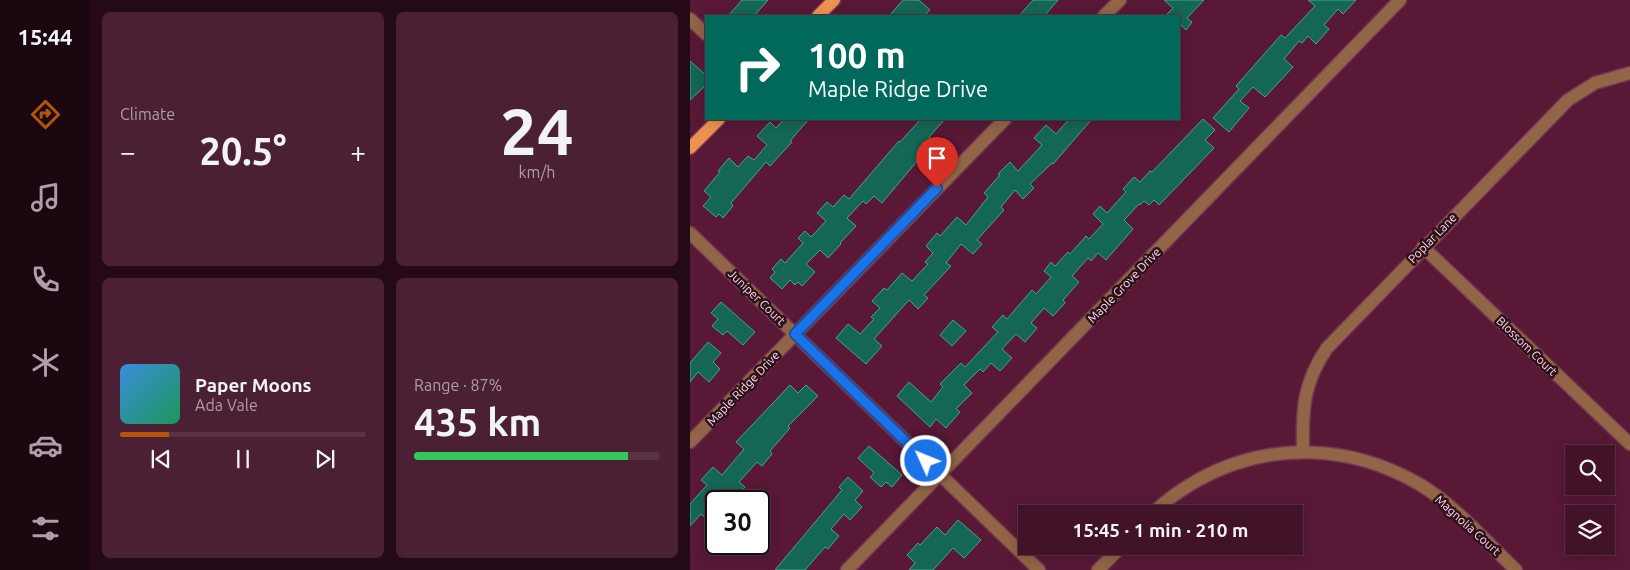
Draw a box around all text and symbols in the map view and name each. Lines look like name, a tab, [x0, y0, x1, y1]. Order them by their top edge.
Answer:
text: 15:44	[17, 24, 73, 49]
icon: right	[725, 35, 790, 100]
text: 100 m	[808, 35, 906, 75]
text: Maple Ridge Drive	[808, 76, 988, 101]
text: 24	[500, 94, 574, 167]
icon: directions	[28, 97, 63, 132]
text: Climate	[120, 105, 175, 123]
text: 20.5°	[199, 130, 287, 172]
text: −	[120, 136, 136, 167]
text: +	[350, 136, 366, 167]
pin	[916, 137, 958, 188]
icon: arrive	[923, 144, 951, 172]
text: km/h	[519, 163, 555, 181]
icon: music	[28, 180, 63, 215]
street label: Poplar Lane	[1405, 211, 1459, 265]
street label: Maple Grove Drive	[1085, 245, 1163, 325]
icon: phone	[28, 262, 63, 297]
street label: Juniper Court	[726, 267, 788, 328]
street label: Blossom Court	[1494, 314, 1560, 378]
icon: climate	[28, 345, 63, 380]
street label: Maple Ridge Drive	[704, 348, 782, 428]
text: Paper Moons	[195, 374, 312, 396]
text: Range · 87%	[414, 376, 502, 394]
text: Ada Vale	[195, 396, 258, 414]
text: 435 km	[414, 401, 541, 443]
icon: car	[28, 428, 63, 463]
position arrow	[899, 434, 951, 486]
icon: previous	[147, 445, 175, 473]
icon: pause	[229, 445, 257, 473]
icon: next	[311, 445, 339, 473]
map controls	[1565, 445, 1615, 555]
button: search	[1565, 445, 1615, 495]
speed limit sign: 30	[705, 490, 770, 555]
street label: Magnolia Court	[1433, 492, 1503, 558]
button: layers	[1565, 505, 1615, 555]
icon: filters	[28, 511, 63, 546]
text: 15:45 · 1 min · 210 m	[1073, 519, 1248, 541]

